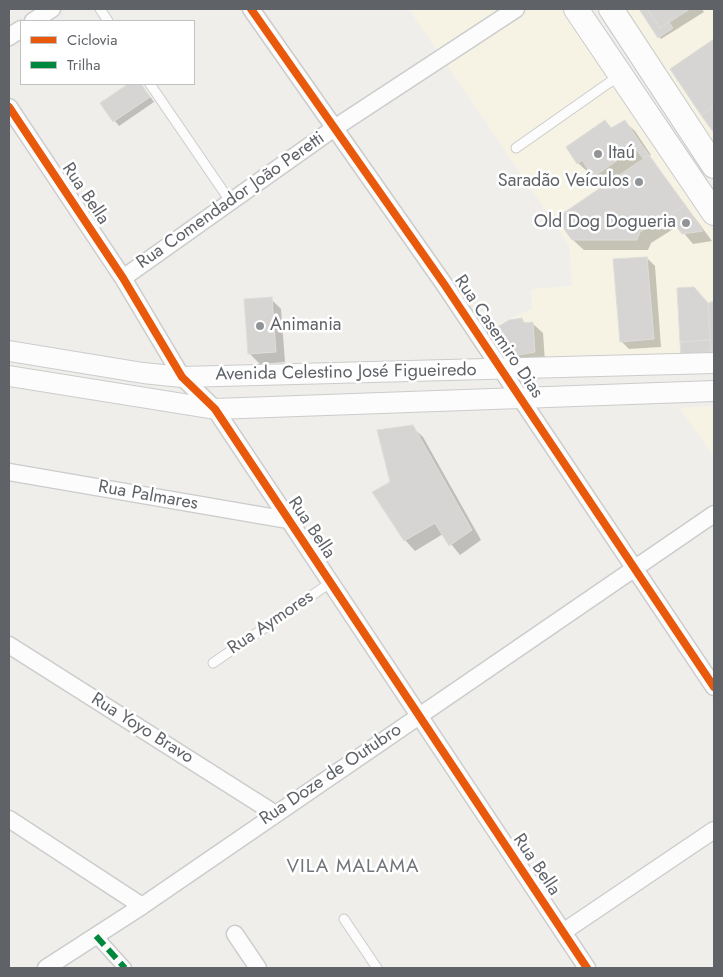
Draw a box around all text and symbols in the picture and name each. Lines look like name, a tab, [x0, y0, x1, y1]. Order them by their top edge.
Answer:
legend	[20, 20, 195, 85]
text: Ciclovia	[67, 29, 117, 51]
text: Trilha	[67, 54, 100, 76]
street label: Rua Comendador João Peretti	[133, 128, 329, 274]
place label: Itaú	[608, 143, 635, 165]
marker: Itaú	[592, 148, 604, 160]
street label: Rua Bella	[57, 159, 113, 229]
place label: Saradão Veículos	[498, 171, 629, 193]
marker: Saradão Veículos	[633, 176, 645, 188]
place label: Old Dog Dogueria	[534, 212, 676, 234]
marker: Old Dog Dogueria	[680, 217, 692, 229]
street label: Rua Casemiro Dias	[449, 271, 547, 403]
place label: Animania	[270, 315, 341, 337]
marker: Animania	[254, 320, 266, 332]
street label: Avenida Celestino José Figueiredo	[215, 360, 477, 386]
street label: Rua Palmares	[96, 477, 200, 515]
street label: Rua Bella	[283, 493, 339, 563]
street label: Rua Aymores	[224, 586, 318, 660]
street label: Rua Yoyo Bravo	[87, 689, 197, 769]
street label: Rua Doze de Outubro	[256, 720, 406, 830]
street label: Rua Bella	[508, 830, 564, 900]
district label: VILA MALAMA	[285, 856, 421, 878]

